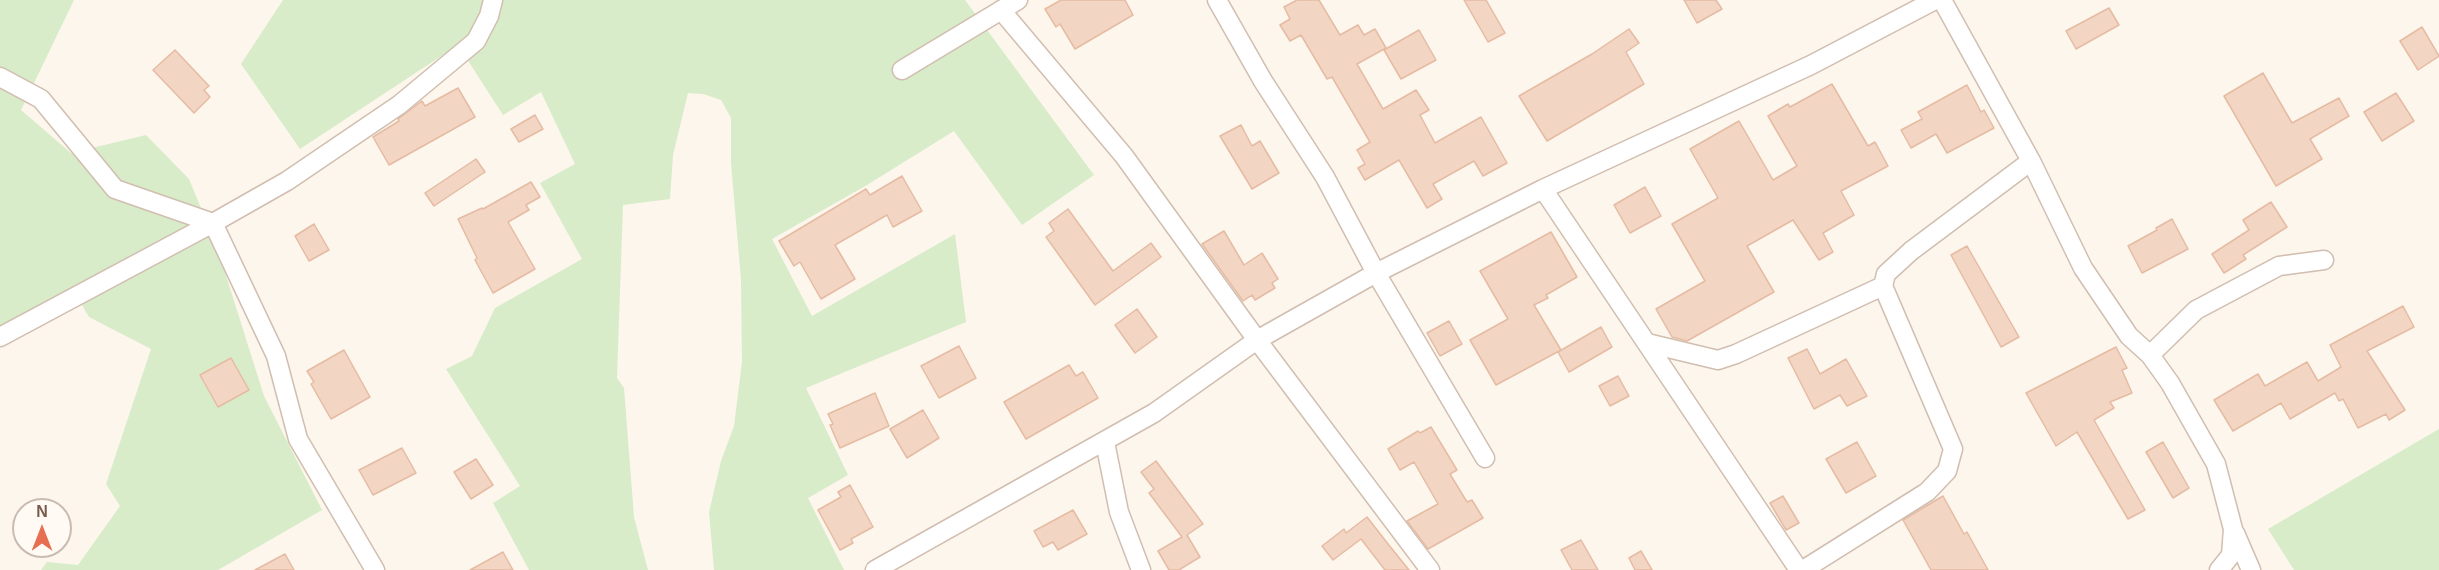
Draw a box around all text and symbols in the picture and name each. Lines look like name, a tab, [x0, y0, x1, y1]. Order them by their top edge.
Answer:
north arrow	[12, 498, 72, 558]
text: N	[36, 503, 48, 520]

